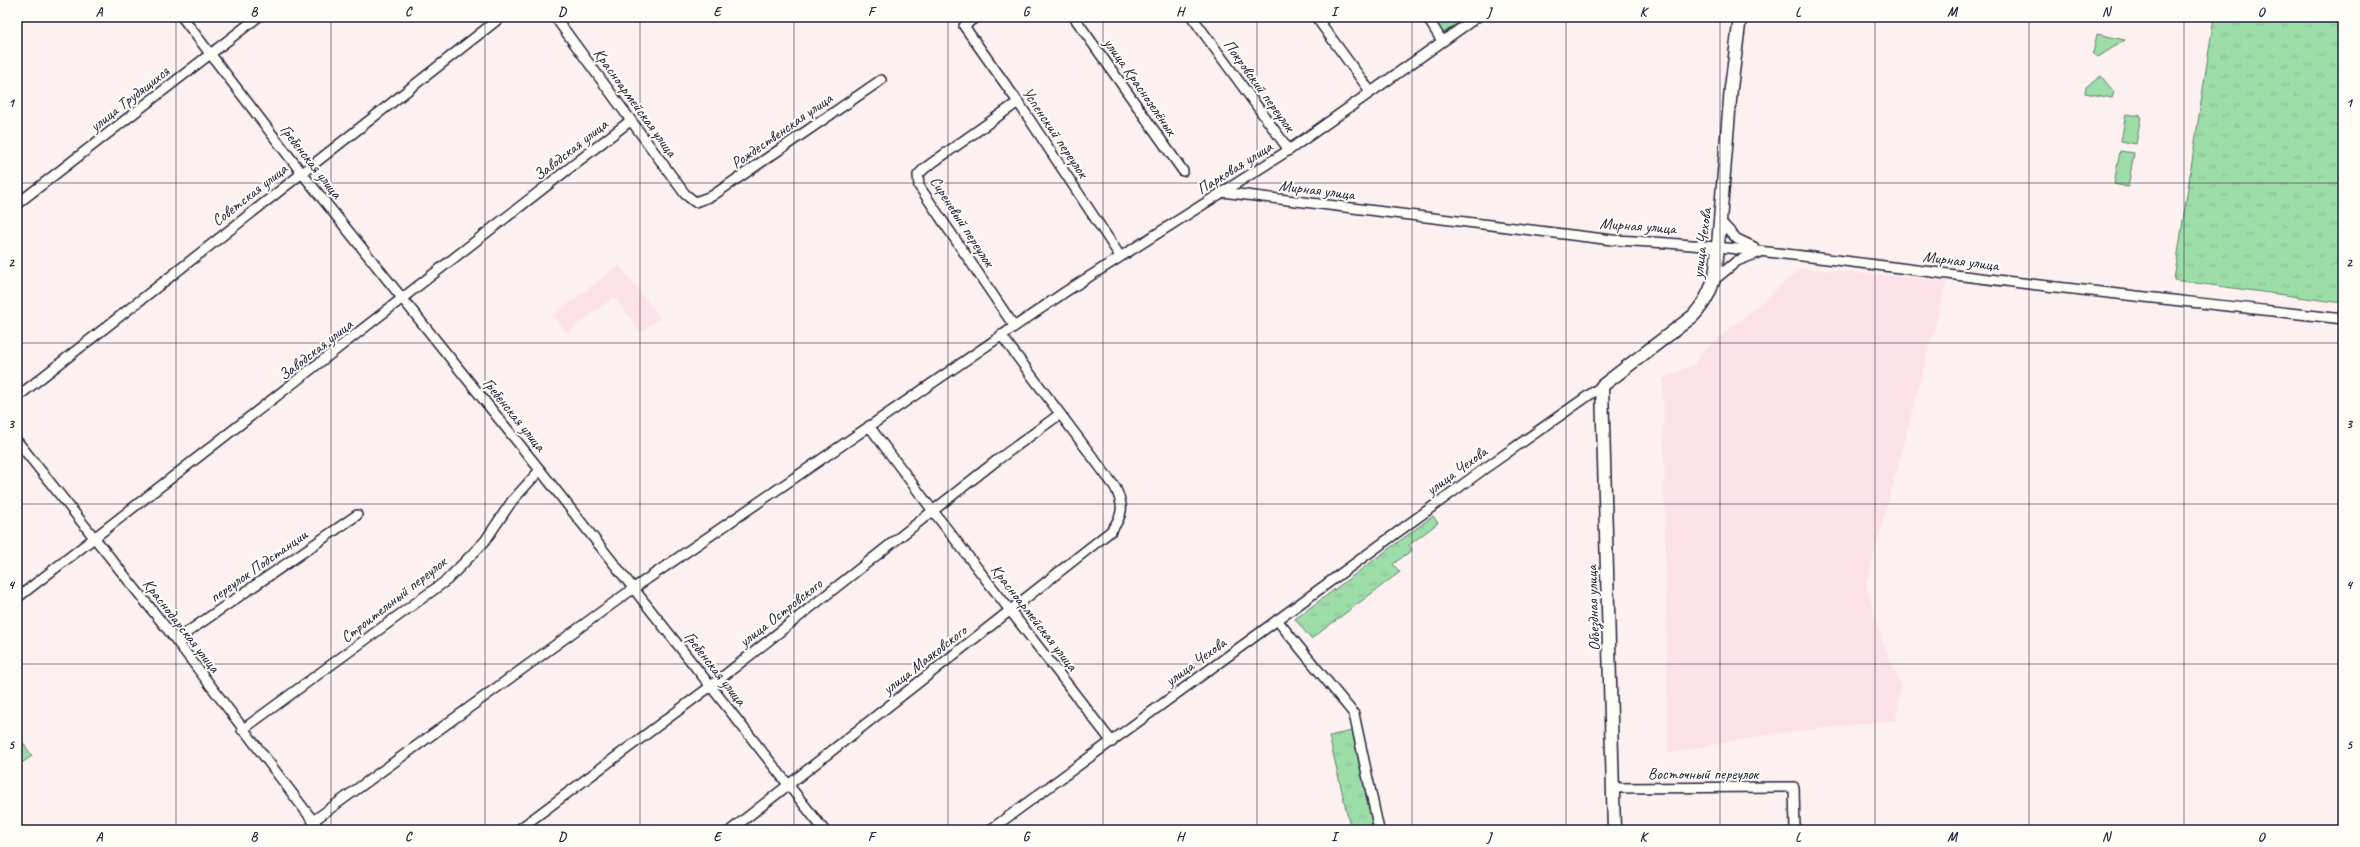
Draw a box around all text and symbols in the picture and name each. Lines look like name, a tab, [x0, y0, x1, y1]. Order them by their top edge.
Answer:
text: A	[96, 4, 104, 20]
text: B	[251, 4, 259, 20]
text: C	[405, 4, 413, 20]
text: D	[558, 4, 567, 20]
text: E	[714, 4, 723, 20]
text: F	[868, 4, 877, 20]
text: G	[1023, 4, 1031, 20]
text: H	[1176, 4, 1186, 20]
text: I	[1331, 4, 1340, 20]
text: J	[1486, 4, 1493, 20]
text: K	[1640, 4, 1650, 20]
text: L	[1795, 4, 1802, 20]
text: M	[1947, 4, 1958, 20]
text: N	[2102, 4, 2113, 20]
text: O	[2258, 4, 2267, 20]
street label: улица Краснозелёных	[1099, 33, 1182, 140]
street label: Покровский переулок	[1219, 35, 1301, 137]
street label: Красноармейская улица	[589, 44, 682, 162]
street label: улица Трудящихся	[85, 61, 174, 137]
street label: Успенский переулок	[1018, 84, 1094, 183]
street label: Рождественская улица	[727, 88, 837, 173]
text: 1	[8, 95, 16, 111]
text: 1	[2346, 95, 2354, 111]
street label: Заводская улица	[530, 114, 613, 185]
street label: Гребенская улица	[276, 120, 347, 204]
street label: Парковая улица	[1193, 136, 1277, 199]
street label: Советская улица	[208, 159, 292, 230]
street label: Сиреневый переулок	[925, 172, 1000, 272]
street label: Мирная улица	[1278, 175, 1357, 205]
street label: улица Чехова	[1688, 205, 1716, 280]
street label: Мирная улица	[1599, 213, 1678, 239]
street label: Мирная улица	[1922, 246, 2001, 276]
text: 2	[8, 255, 15, 271]
text: 2	[2346, 255, 2353, 271]
street label: Заводская улица	[275, 314, 358, 385]
street label: Гребенская улица	[478, 374, 551, 456]
text: 3	[8, 416, 15, 432]
text: 3	[2346, 416, 2353, 432]
street label: улица Чехова	[1421, 441, 1492, 500]
street label: переулок Подстанции	[206, 524, 312, 607]
street label: Строительный переулок	[337, 551, 452, 647]
street label: Красноармейская улица	[986, 560, 1083, 676]
street label: Объездная улица	[1581, 563, 1604, 651]
street label: улица Островского	[734, 573, 827, 652]
street label: Краснодарская улица	[138, 575, 225, 678]
text: 4	[8, 577, 16, 593]
text: 4	[2346, 577, 2354, 593]
street label: улица Маяковского	[878, 619, 973, 700]
street label: Гребенская улица	[680, 627, 751, 711]
street label: улица Чехова	[1160, 632, 1231, 691]
text: 5	[8, 737, 15, 753]
text: 5	[2346, 737, 2353, 753]
street label: Восточный переулок	[1648, 764, 1760, 784]
text: A	[96, 829, 104, 845]
text: B	[251, 829, 259, 845]
text: C	[405, 829, 413, 845]
text: D	[558, 829, 567, 845]
text: E	[714, 829, 723, 845]
text: F	[868, 829, 877, 845]
text: G	[1023, 829, 1031, 845]
text: H	[1176, 829, 1186, 845]
text: I	[1331, 829, 1340, 845]
text: J	[1486, 829, 1493, 845]
text: K	[1640, 829, 1650, 845]
text: L	[1795, 829, 1802, 845]
text: M	[1947, 829, 1958, 845]
text: N	[2102, 829, 2113, 845]
text: O	[2258, 829, 2267, 845]

